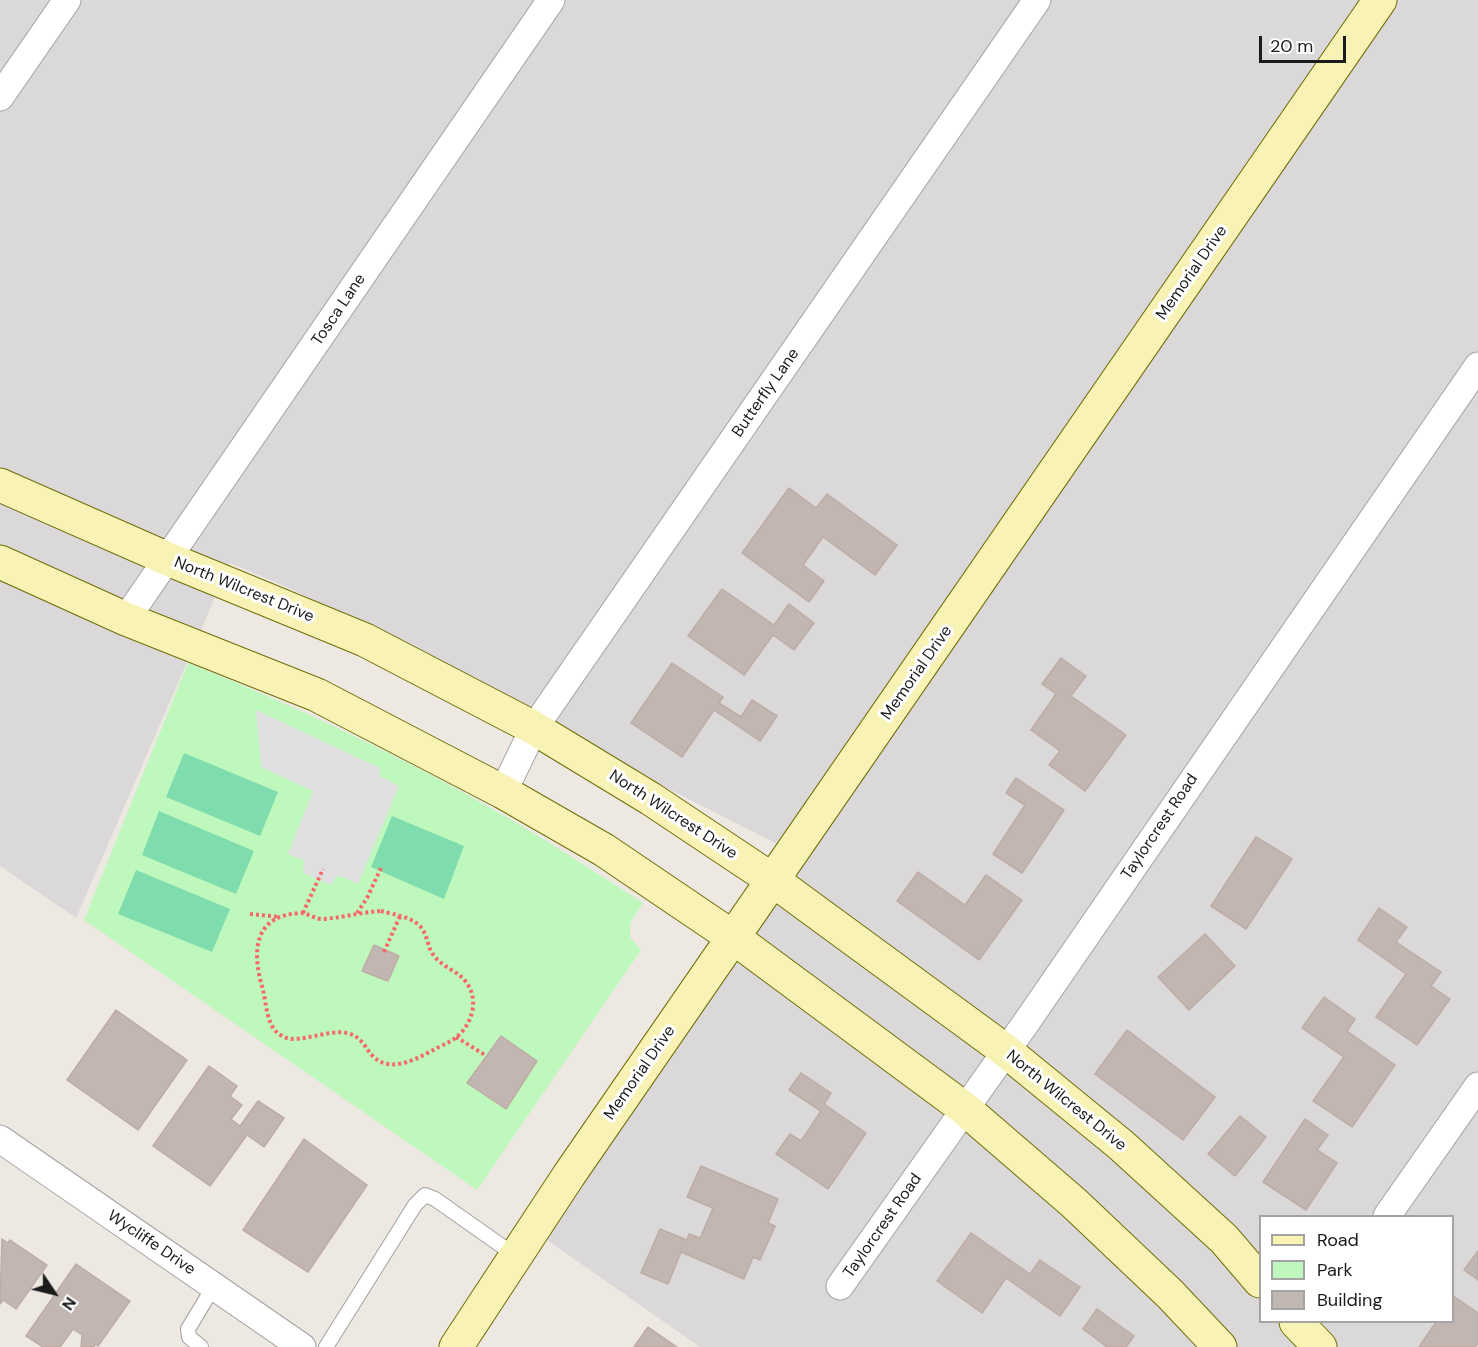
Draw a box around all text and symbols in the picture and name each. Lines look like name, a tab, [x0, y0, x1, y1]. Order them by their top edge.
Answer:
scale bar	[1262, 24, 1349, 62]
text: 20 m	[1270, 34, 1313, 58]
street label: Memorial Drive	[1152, 222, 1232, 324]
street label: Tosca Lane	[308, 270, 370, 350]
street label: Butterfly Lane	[728, 345, 804, 441]
street label: North Wilcrest Drive	[171, 553, 317, 627]
street label: Memorial Drive	[877, 622, 957, 724]
street label: North Wilcrest Drive	[605, 766, 741, 864]
street label: Taylorcrest Road	[1118, 771, 1202, 883]
street label: Memorial Drive	[600, 1022, 680, 1124]
street label: North Wilcrest Drive	[1002, 1047, 1130, 1155]
street label: Taylorcrest Road	[840, 1170, 926, 1282]
street label: Wycliffe Drive	[103, 1207, 199, 1279]
legend	[1259, 1215, 1454, 1323]
text: Road	[1317, 1228, 1359, 1252]
text: Park	[1317, 1258, 1353, 1282]
north arrow	[24, 1263, 84, 1323]
text: Building	[1317, 1288, 1382, 1312]
text: N	[57, 1293, 81, 1314]

